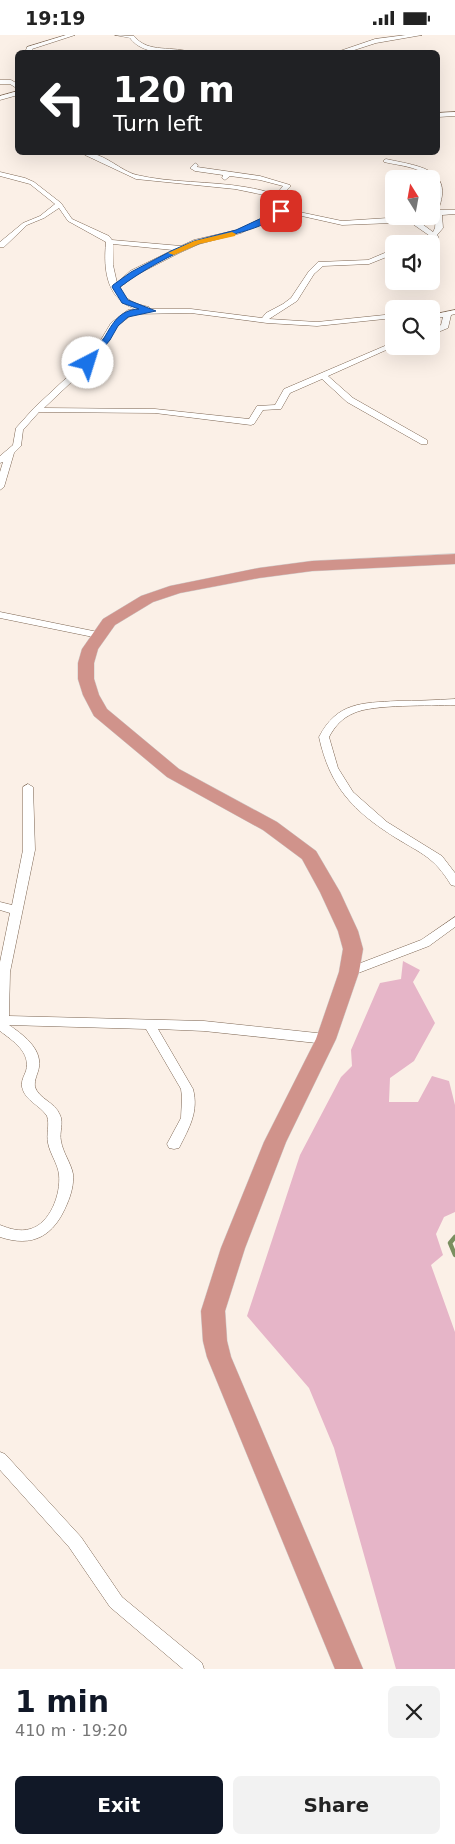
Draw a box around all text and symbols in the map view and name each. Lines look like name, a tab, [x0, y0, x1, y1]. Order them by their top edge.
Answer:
text: 19:19	[25, 7, 85, 29]
icon: left	[30, 70, 95, 135]
text: 120 m	[113, 70, 235, 110]
text: Turn left	[113, 111, 202, 136]
north arrow	[385, 170, 440, 225]
map controls	[385, 170, 440, 355]
pin	[260, 190, 302, 232]
icon: arrive	[267, 197, 295, 225]
button: sound	[385, 235, 440, 290]
button: search	[385, 300, 440, 355]
position arrow	[61, 336, 113, 388]
text: 1 min	[15, 1684, 109, 1719]
button: close	[388, 1686, 440, 1738]
text: 410 m · 19:20	[15, 1721, 128, 1740]
button: Exit	[15, 1776, 223, 1834]
button: Share	[233, 1776, 440, 1834]

